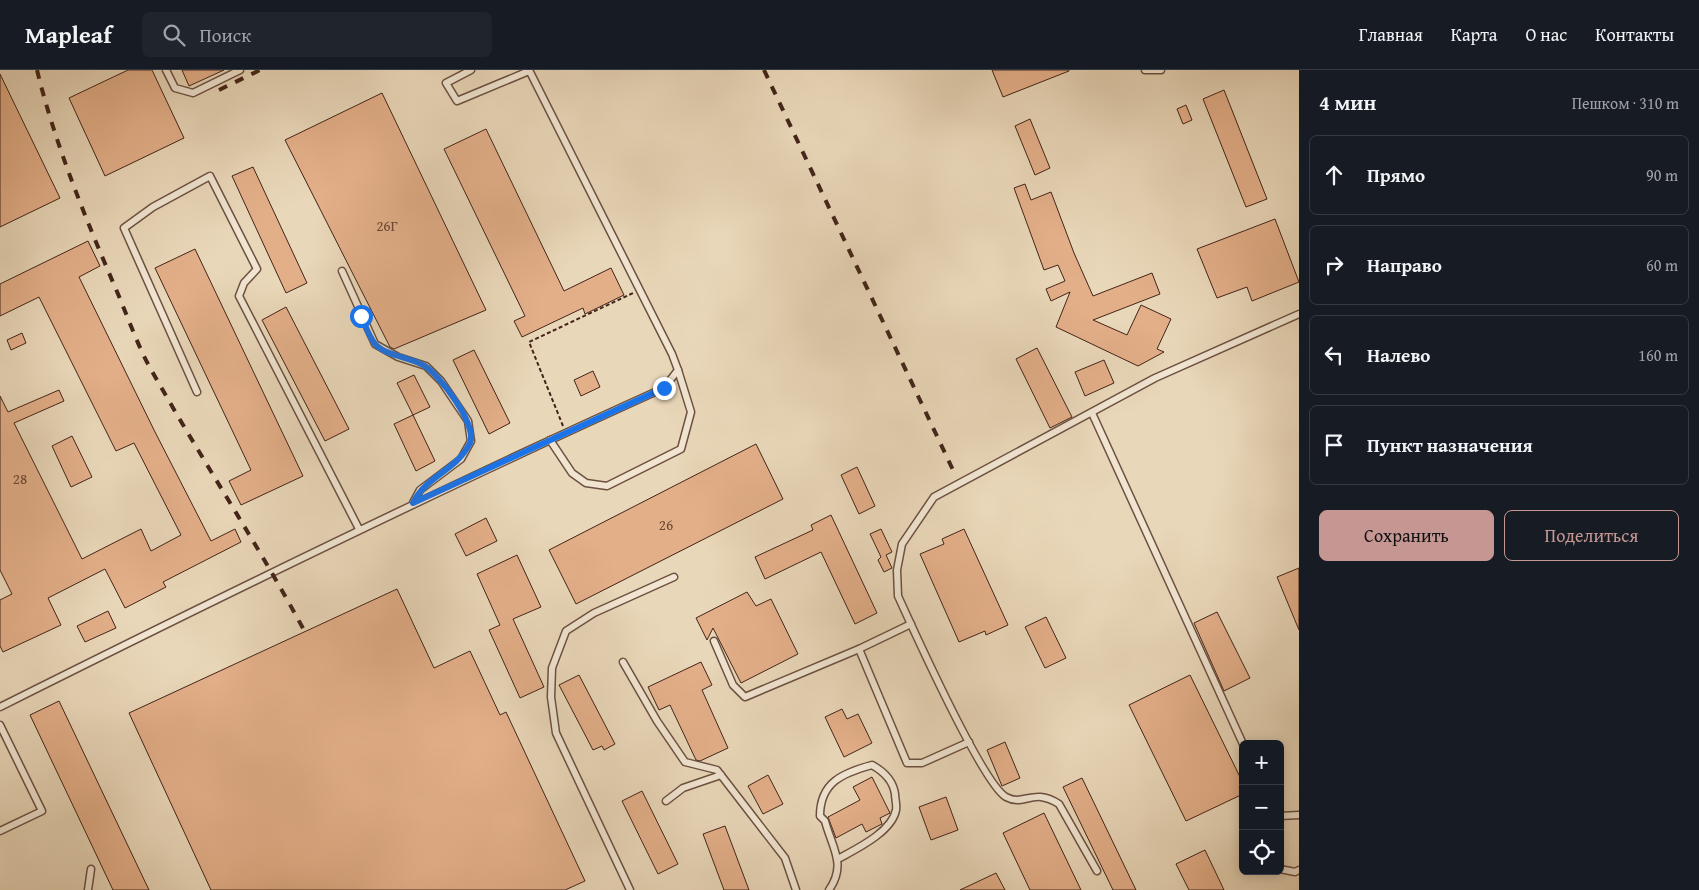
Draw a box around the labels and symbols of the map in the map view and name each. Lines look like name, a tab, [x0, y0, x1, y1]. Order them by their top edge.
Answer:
house number: 26Г	[376, 215, 398, 236]
route start	[350, 305, 373, 328]
route end	[653, 377, 676, 400]
house number: 28	[13, 468, 27, 489]
house number: 26	[659, 514, 673, 535]

